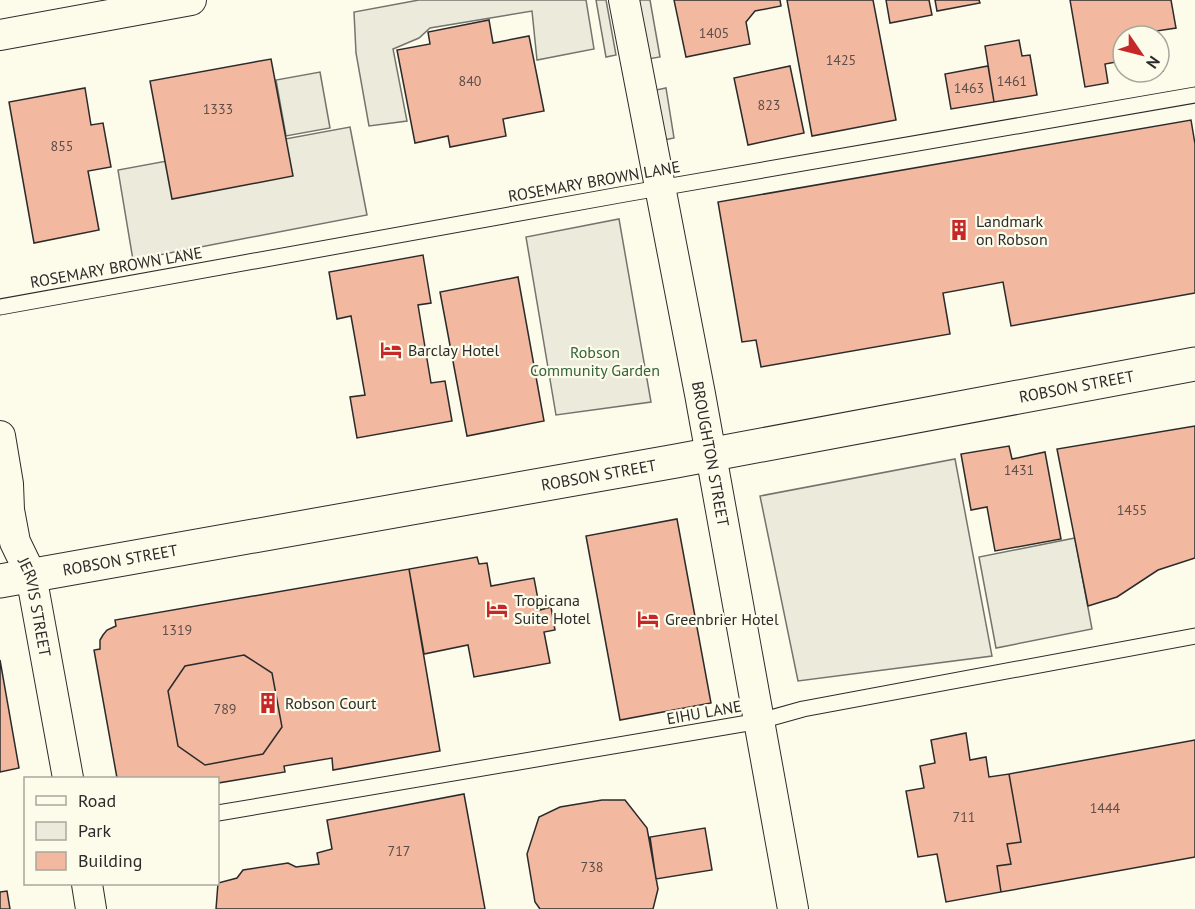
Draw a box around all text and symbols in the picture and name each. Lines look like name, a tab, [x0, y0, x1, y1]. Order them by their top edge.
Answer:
house number: 1405	[699, 24, 729, 42]
north arrow	[1111, 24, 1171, 84]
house number: 1425	[826, 51, 856, 69]
text: N	[1142, 53, 1164, 73]
house number: 840	[459, 72, 482, 90]
house number: 1461	[997, 72, 1027, 90]
house number: 1463	[954, 79, 984, 97]
house number: 823	[758, 96, 780, 114]
house number: 1333	[203, 100, 233, 118]
house number: 855	[51, 137, 73, 155]
street label: ROSEMARY BROWN LANE	[506, 156, 682, 206]
place label: Landmark on Robson	[976, 211, 1048, 249]
building icon: Landmark on Robson	[947, 218, 971, 242]
street label: ROSEMARY BROWN LANE	[28, 242, 204, 292]
hotel icon: Barclay Hotel	[379, 338, 403, 362]
place label: Barclay Hotel	[408, 340, 499, 360]
park label: Robson Community Garden	[530, 342, 660, 380]
street label: ROBSON STREET	[1017, 366, 1136, 407]
street label: BROUGHTON STREET	[688, 379, 734, 528]
street label: ROBSON STREET	[539, 455, 658, 495]
house number: 1431	[1004, 461, 1034, 479]
house number: 1455	[1117, 501, 1147, 519]
street label: ROBSON STREET	[61, 540, 179, 580]
street label: JERVIS STREET	[13, 553, 56, 658]
place label: Tropicana Suite Hotel	[514, 590, 591, 628]
hotel icon: Tropicana Suite Hotel	[485, 597, 509, 621]
hotel icon: Greenbrier Hotel	[636, 607, 660, 631]
place label: Greenbrier Hotel	[665, 609, 779, 629]
house number: 1319	[162, 621, 192, 639]
building icon: Robson Court	[256, 691, 280, 715]
place label: Robson Court	[285, 693, 377, 713]
street label: EIHU LANE	[665, 696, 743, 728]
house number: 789	[214, 700, 236, 718]
legend	[24, 777, 219, 885]
text: Road	[78, 789, 116, 812]
house number: 1444	[1090, 799, 1121, 817]
house number: 711	[953, 808, 975, 826]
text: Park	[78, 819, 111, 842]
house number: 717	[388, 842, 410, 860]
text: Building	[78, 849, 142, 872]
house number: 738	[581, 858, 603, 876]

